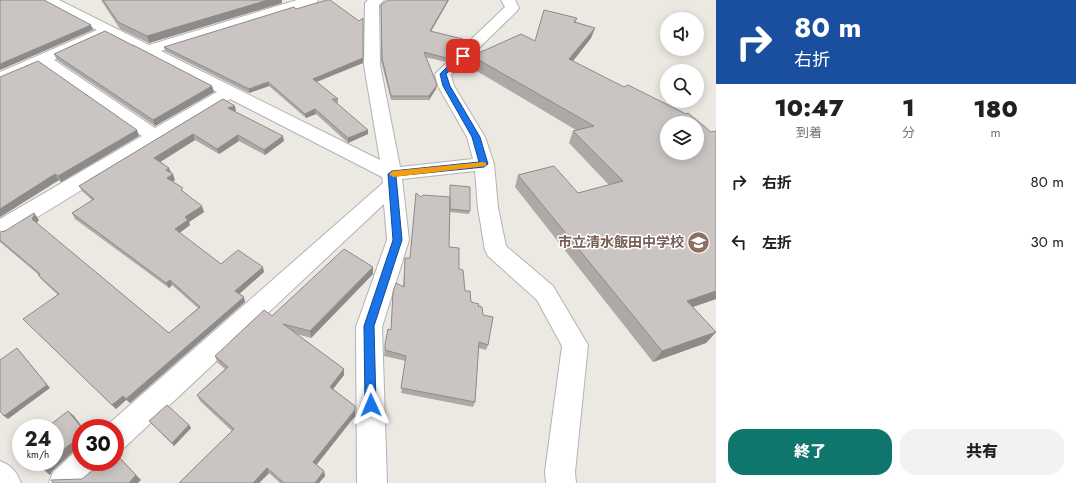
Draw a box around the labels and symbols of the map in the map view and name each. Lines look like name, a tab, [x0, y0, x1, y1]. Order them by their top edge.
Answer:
pin	[446, 39, 480, 73]
school or university icon: 市立清水飯田中学校	[686, 229, 712, 255]
place label: 市立清水飯田中学校	[558, 232, 684, 252]
position arrow	[350, 384, 392, 426]
speed limit sign: 30	[72, 419, 124, 471]

